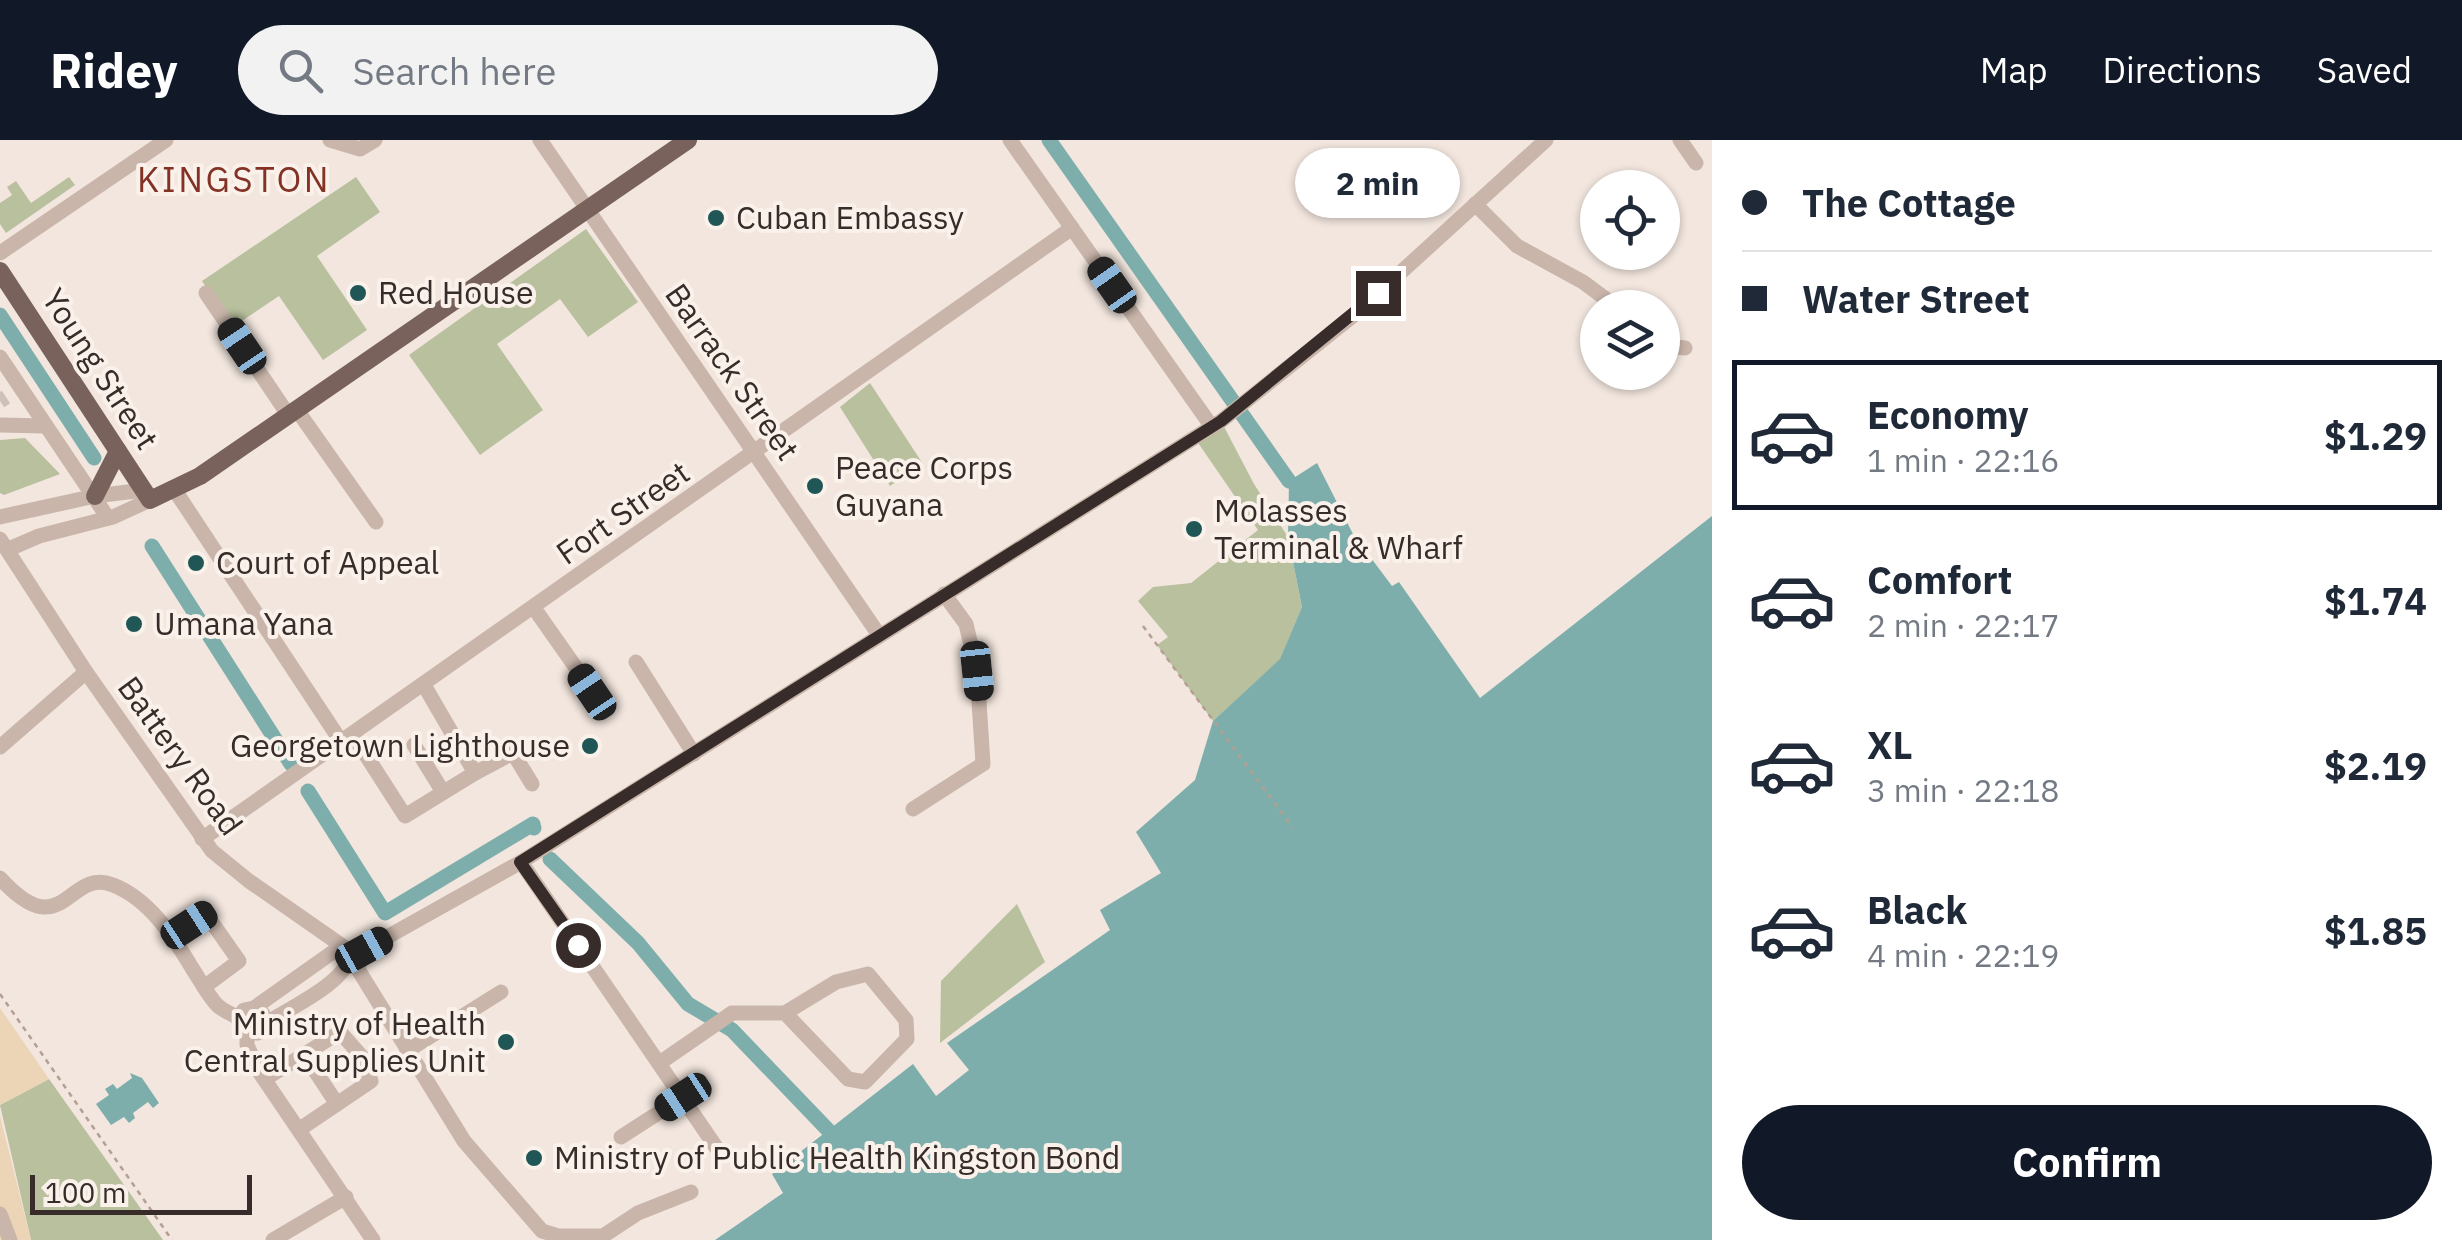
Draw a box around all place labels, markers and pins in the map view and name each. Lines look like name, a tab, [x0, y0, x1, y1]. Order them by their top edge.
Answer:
place label: Cuban Embassy	[736, 196, 964, 238]
marker: Cuban Embassy	[705, 207, 727, 229]
place label: Red House	[378, 271, 534, 313]
marker: Red House	[347, 282, 369, 304]
place label: Peace Corps Guyana	[835, 446, 1013, 525]
marker: Peace Corps Guyana	[804, 475, 826, 497]
place label: Molasses Terminal & Wharf	[1214, 489, 1463, 568]
marker: Molasses Terminal & Wharf	[1183, 518, 1205, 540]
place label: Court of Appeal	[216, 541, 439, 583]
marker: Court of Appeal	[185, 552, 207, 574]
place label: Umana Yana	[154, 602, 333, 644]
marker: Umana Yana	[123, 613, 145, 635]
place label: Georgetown Lighthouse	[230, 724, 570, 766]
marker: Georgetown Lighthouse	[579, 735, 601, 757]
place label: Ministry of Health Central Supplies Unit	[184, 1002, 486, 1081]
marker: Ministry of Health Central Supplies Unit	[495, 1031, 517, 1053]
place label: Ministry of Public Health Kingston Bond	[554, 1136, 1120, 1178]
marker: Ministry of Public Health Kingston Bond	[523, 1147, 545, 1169]

